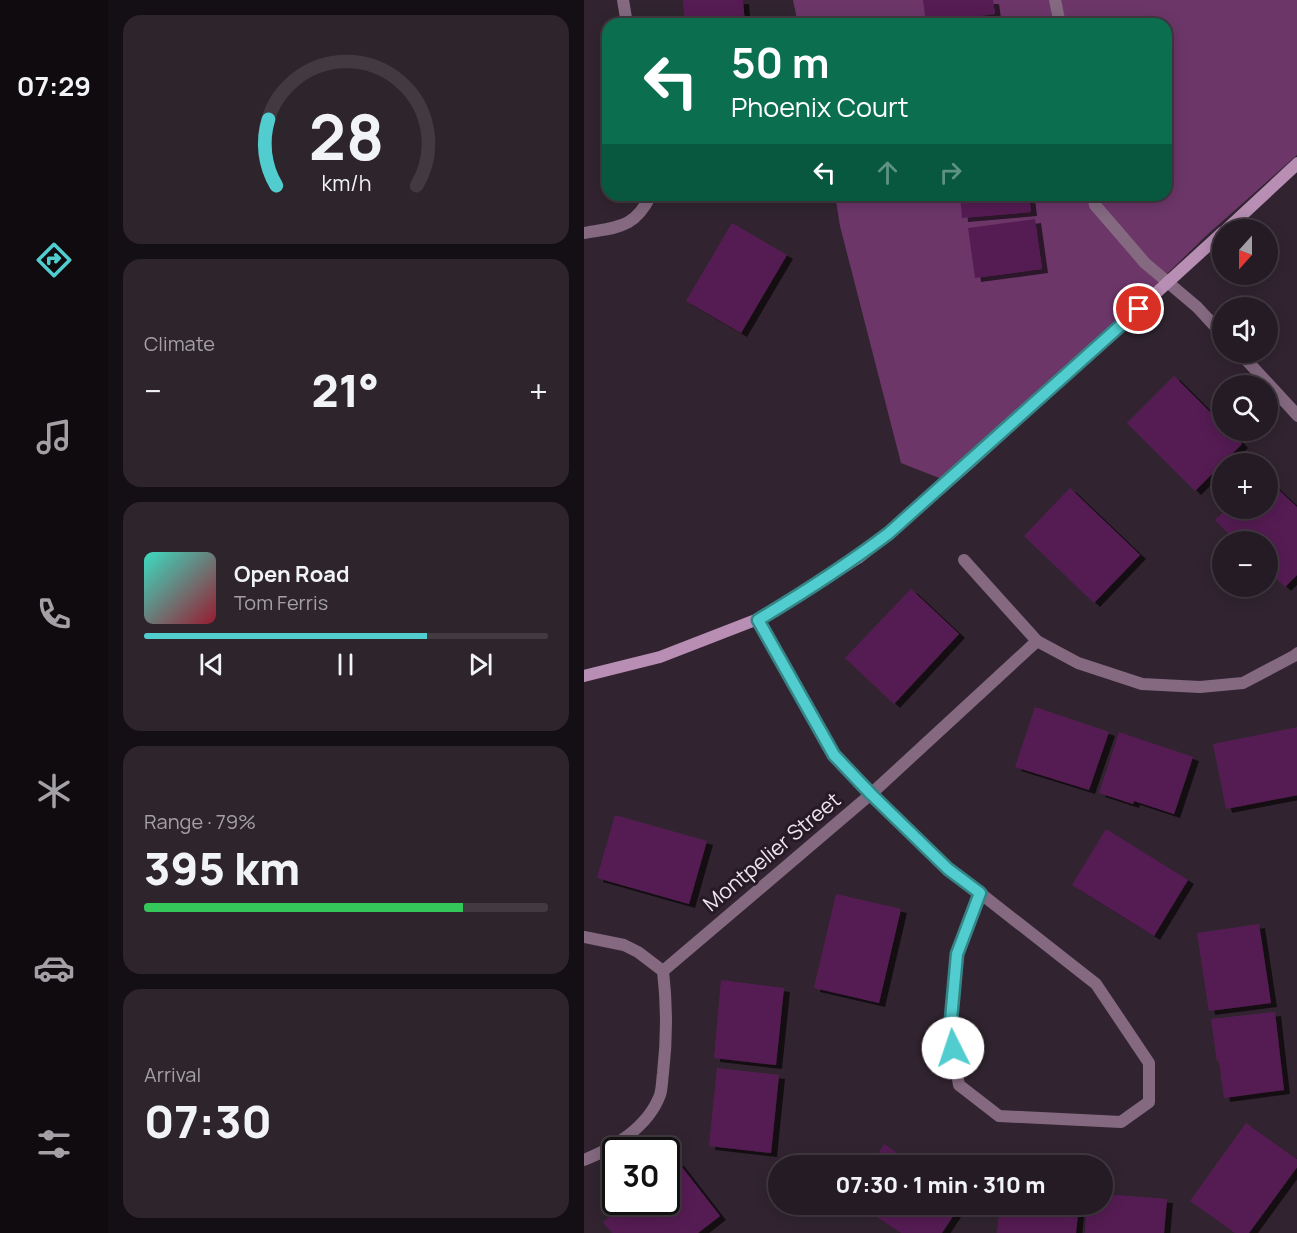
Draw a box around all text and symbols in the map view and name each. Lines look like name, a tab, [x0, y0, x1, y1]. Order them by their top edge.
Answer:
text: 50 m	[731, 33, 829, 91]
icon: left	[632, 42, 710, 120]
text: 07:29	[17, 67, 91, 104]
text: Phoenix Court	[731, 88, 909, 125]
text: 28	[308, 93, 384, 179]
icon: left	[808, 156, 841, 189]
icon: ahead	[871, 156, 904, 189]
icon: right	[934, 156, 967, 189]
text: km/h	[321, 169, 371, 198]
north arrow	[1212, 219, 1278, 285]
map controls	[1212, 219, 1278, 597]
icon: directions	[33, 239, 75, 281]
pin	[1113, 283, 1164, 334]
icon: arrive	[1122, 292, 1155, 325]
button: sound	[1212, 297, 1278, 363]
text: Climate	[144, 330, 215, 357]
text: 21°	[311, 359, 379, 421]
text: −	[144, 368, 162, 413]
text: +	[529, 368, 548, 413]
button: search	[1212, 375, 1278, 441]
icon: music	[33, 416, 75, 458]
button: +	[1212, 453, 1278, 519]
button: −	[1212, 531, 1278, 597]
text: Open Road	[234, 559, 349, 589]
text: Tom Ferris	[234, 589, 328, 616]
icon: phone	[33, 593, 75, 635]
icon: previous	[195, 648, 228, 681]
icon: pause	[329, 648, 362, 681]
icon: next	[464, 648, 497, 681]
icon: climate	[33, 770, 75, 812]
street label: Montpelier Street	[697, 785, 846, 917]
text: Range · 79%	[144, 808, 256, 835]
text: 395 km	[144, 837, 300, 899]
icon: car	[33, 947, 75, 989]
position arrow	[921, 1016, 985, 1080]
text: Arrival	[144, 1061, 201, 1088]
text: 07:30	[144, 1090, 272, 1152]
icon: filters	[33, 1123, 75, 1165]
speed limit sign: 30	[602, 1137, 680, 1215]
text: 07:30 · 1 min · 310 m	[836, 1170, 1045, 1200]

